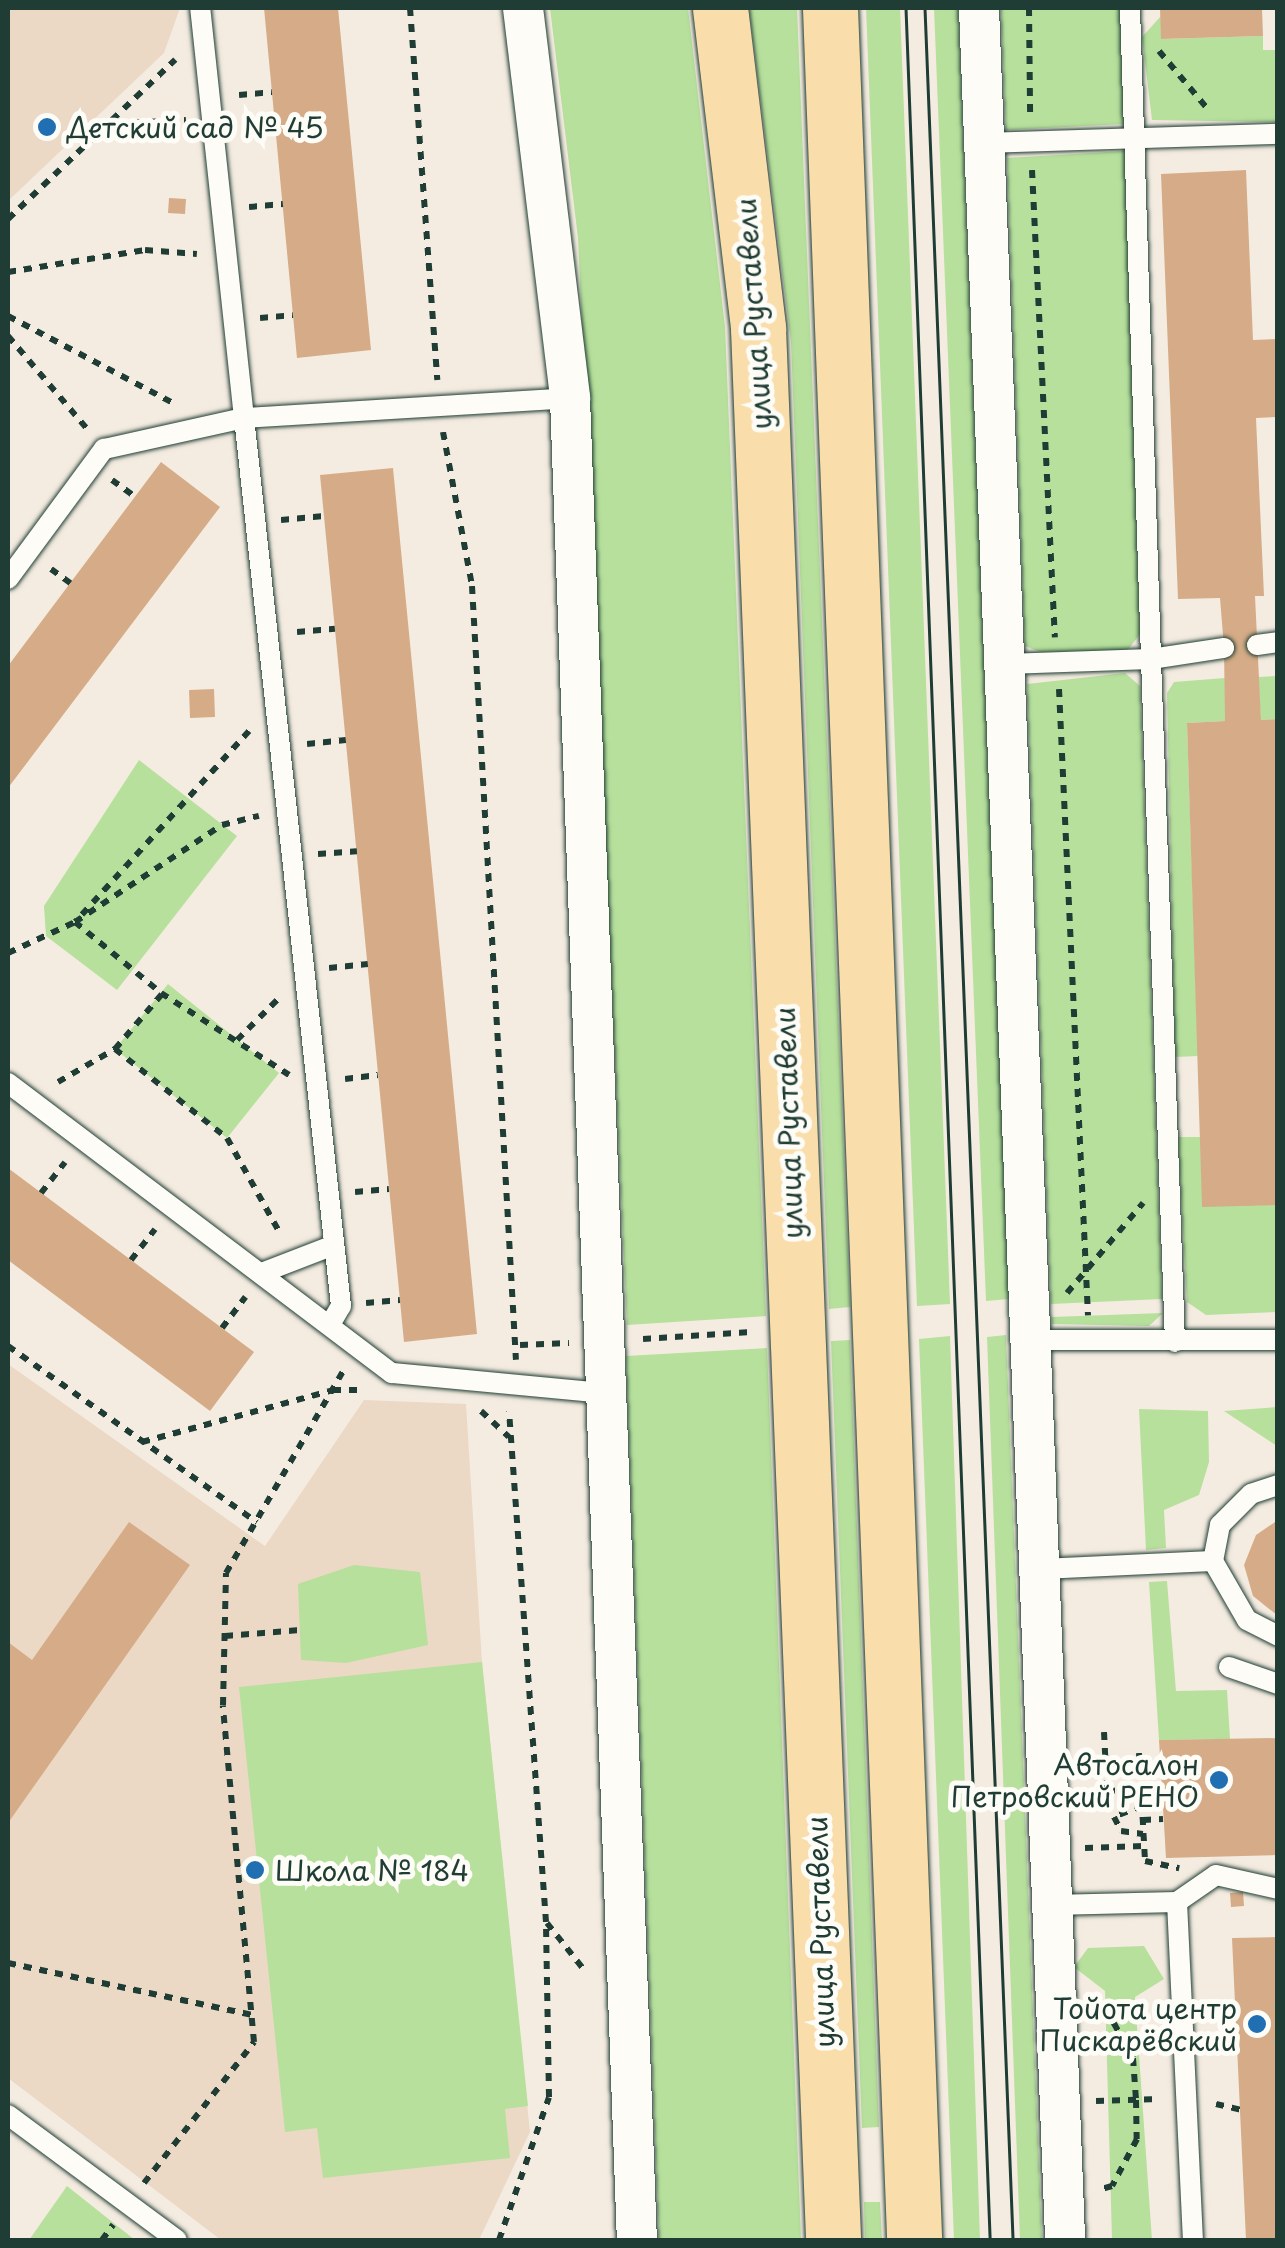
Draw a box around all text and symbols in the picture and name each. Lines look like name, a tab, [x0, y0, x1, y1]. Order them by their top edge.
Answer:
place label: Детский сад № 45	[67, 110, 325, 144]
marker: Детский сад № 45	[36, 116, 58, 138]
street label: улица Руставели	[728, 196, 778, 432]
street label: улица Руставели	[767, 1006, 809, 1240]
place label: Автосалон Петровский РЕНО	[948, 1747, 1199, 1813]
marker: Автосалон Петровский РЕНО	[1208, 1769, 1230, 1791]
street label: улица Руставели	[799, 1815, 841, 2049]
place label: Школа № 184	[275, 1853, 470, 1887]
marker: Школа № 184	[244, 1859, 266, 1881]
place label: Тойота центр Пискарёвский	[1040, 1991, 1237, 2057]
marker: Тойота центр Пискарёвский	[1246, 2013, 1268, 2035]

